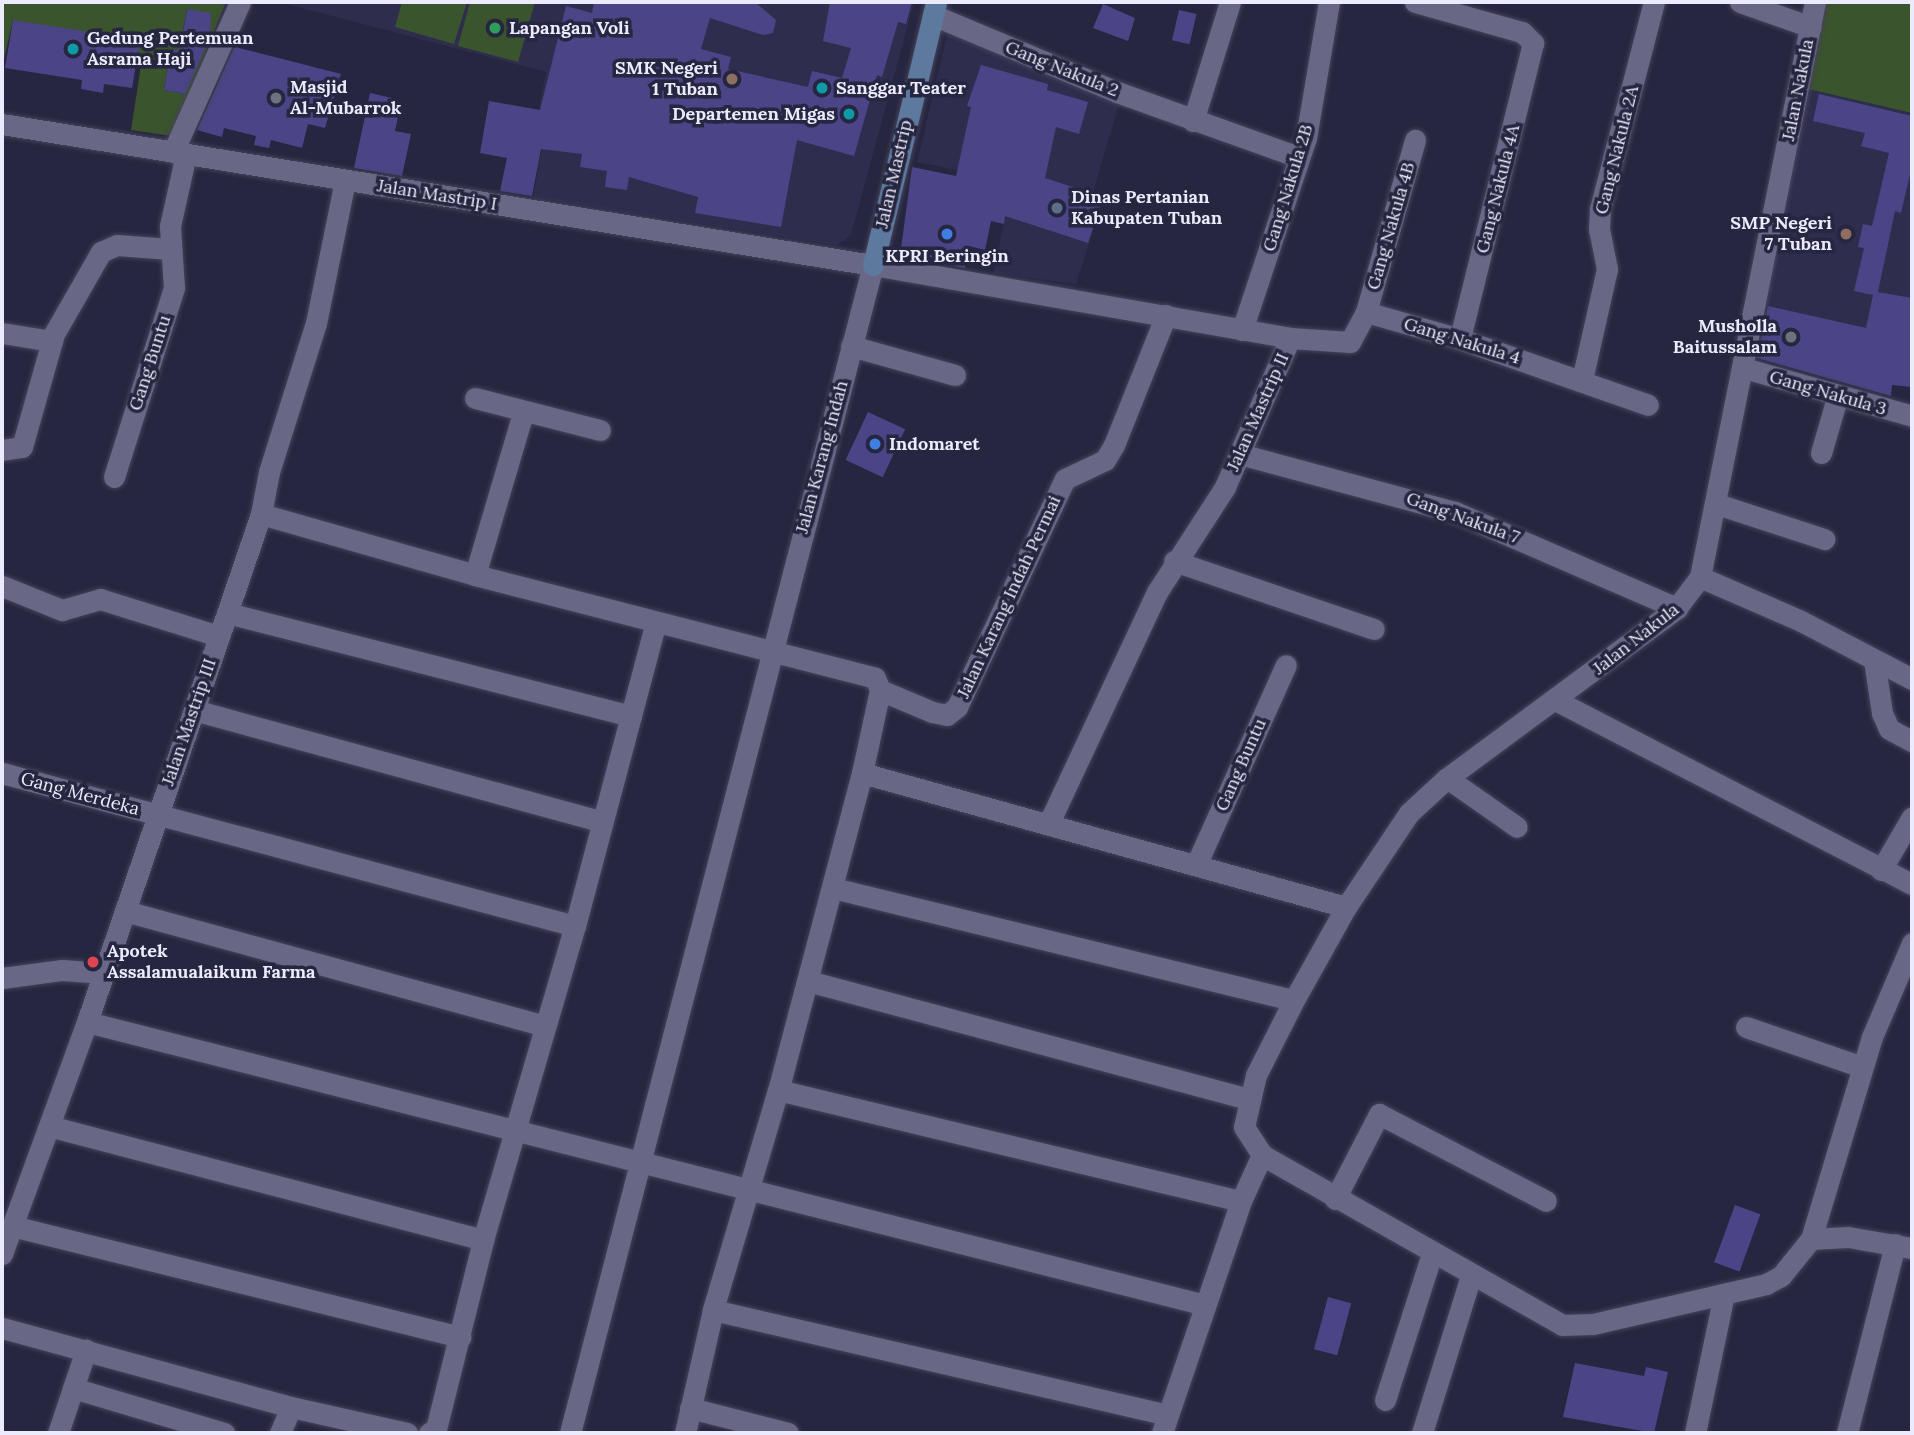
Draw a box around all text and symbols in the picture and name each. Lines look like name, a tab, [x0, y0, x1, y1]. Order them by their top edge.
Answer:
place label: Lapangan Voli	[509, 17, 630, 39]
marker: Lapangan Voli	[487, 20, 503, 36]
place label: Gedung Pertemuan Asrama Haji	[87, 28, 253, 70]
street label: Gang Nakula 2	[1002, 36, 1122, 102]
street label: Jalan Nakula	[1778, 37, 1818, 143]
marker: Gedung Pertemuan Asrama Haji	[65, 41, 81, 57]
place label: SMK Negeri 1 Tuban	[615, 58, 718, 100]
marker: SMK Negeri 1 Tuban	[724, 71, 740, 87]
place label: Masjid Al-Mubarrok	[290, 77, 401, 119]
place label: Sanggar Teater	[836, 77, 966, 99]
marker: Sanggar Teater	[814, 80, 830, 96]
street label: Gang Nakula 2A	[1591, 83, 1643, 217]
marker: Masjid Al-Mubarrok	[268, 90, 284, 106]
place label: Departemen Migas	[672, 103, 835, 125]
marker: Departemen Migas	[841, 106, 857, 122]
street label: Jalan Mastrip	[871, 118, 917, 230]
street label: Gang Nakula 2B	[1258, 122, 1318, 254]
street label: Gang Nakula 4A	[1472, 122, 1524, 256]
street label: Gang Nakula 4B	[1362, 160, 1420, 292]
street label: Jalan Mastrip I	[376, 175, 498, 215]
place label: Dinas Pertanian Kabupaten Tuban	[1071, 187, 1222, 230]
marker: Dinas Pertanian Kabupaten Tuban	[1049, 200, 1065, 216]
place label: SMP Negeri 7 Tuban	[1730, 213, 1832, 256]
marker: KPRI Beringin	[939, 226, 955, 242]
marker: SMP Negeri 7 Tuban	[1838, 226, 1854, 242]
place label: KPRI Beringin	[885, 245, 1009, 267]
street label: Gang Buntu	[124, 313, 176, 413]
street label: Gang Nakula 4	[1401, 313, 1523, 369]
place label: Musholla Baitussalam	[1673, 316, 1777, 358]
marker: Musholla Baitussalam	[1783, 329, 1799, 345]
street label: Jalan Mastrip II	[1222, 350, 1294, 474]
street label: Gang Nakula 3	[1767, 366, 1889, 420]
street label: Jalan Karang Indah	[791, 378, 853, 536]
place label: Indomaret	[889, 433, 980, 455]
marker: Indomaret	[867, 436, 883, 452]
street label: Gang Nakula 7	[1403, 487, 1523, 549]
street label: Jalan Karang Indah Permai	[953, 492, 1065, 702]
street label: Jalan Nakula	[1589, 599, 1683, 679]
street label: Jalan Mastrip III	[157, 656, 221, 788]
street label: Gang Buntu	[1211, 715, 1271, 815]
street label: Gang Merdeka	[18, 768, 142, 820]
place label: Apotek Assalamualaikum Farma	[107, 941, 316, 984]
marker: Apotek Assalamualaikum Farma	[85, 954, 101, 970]

